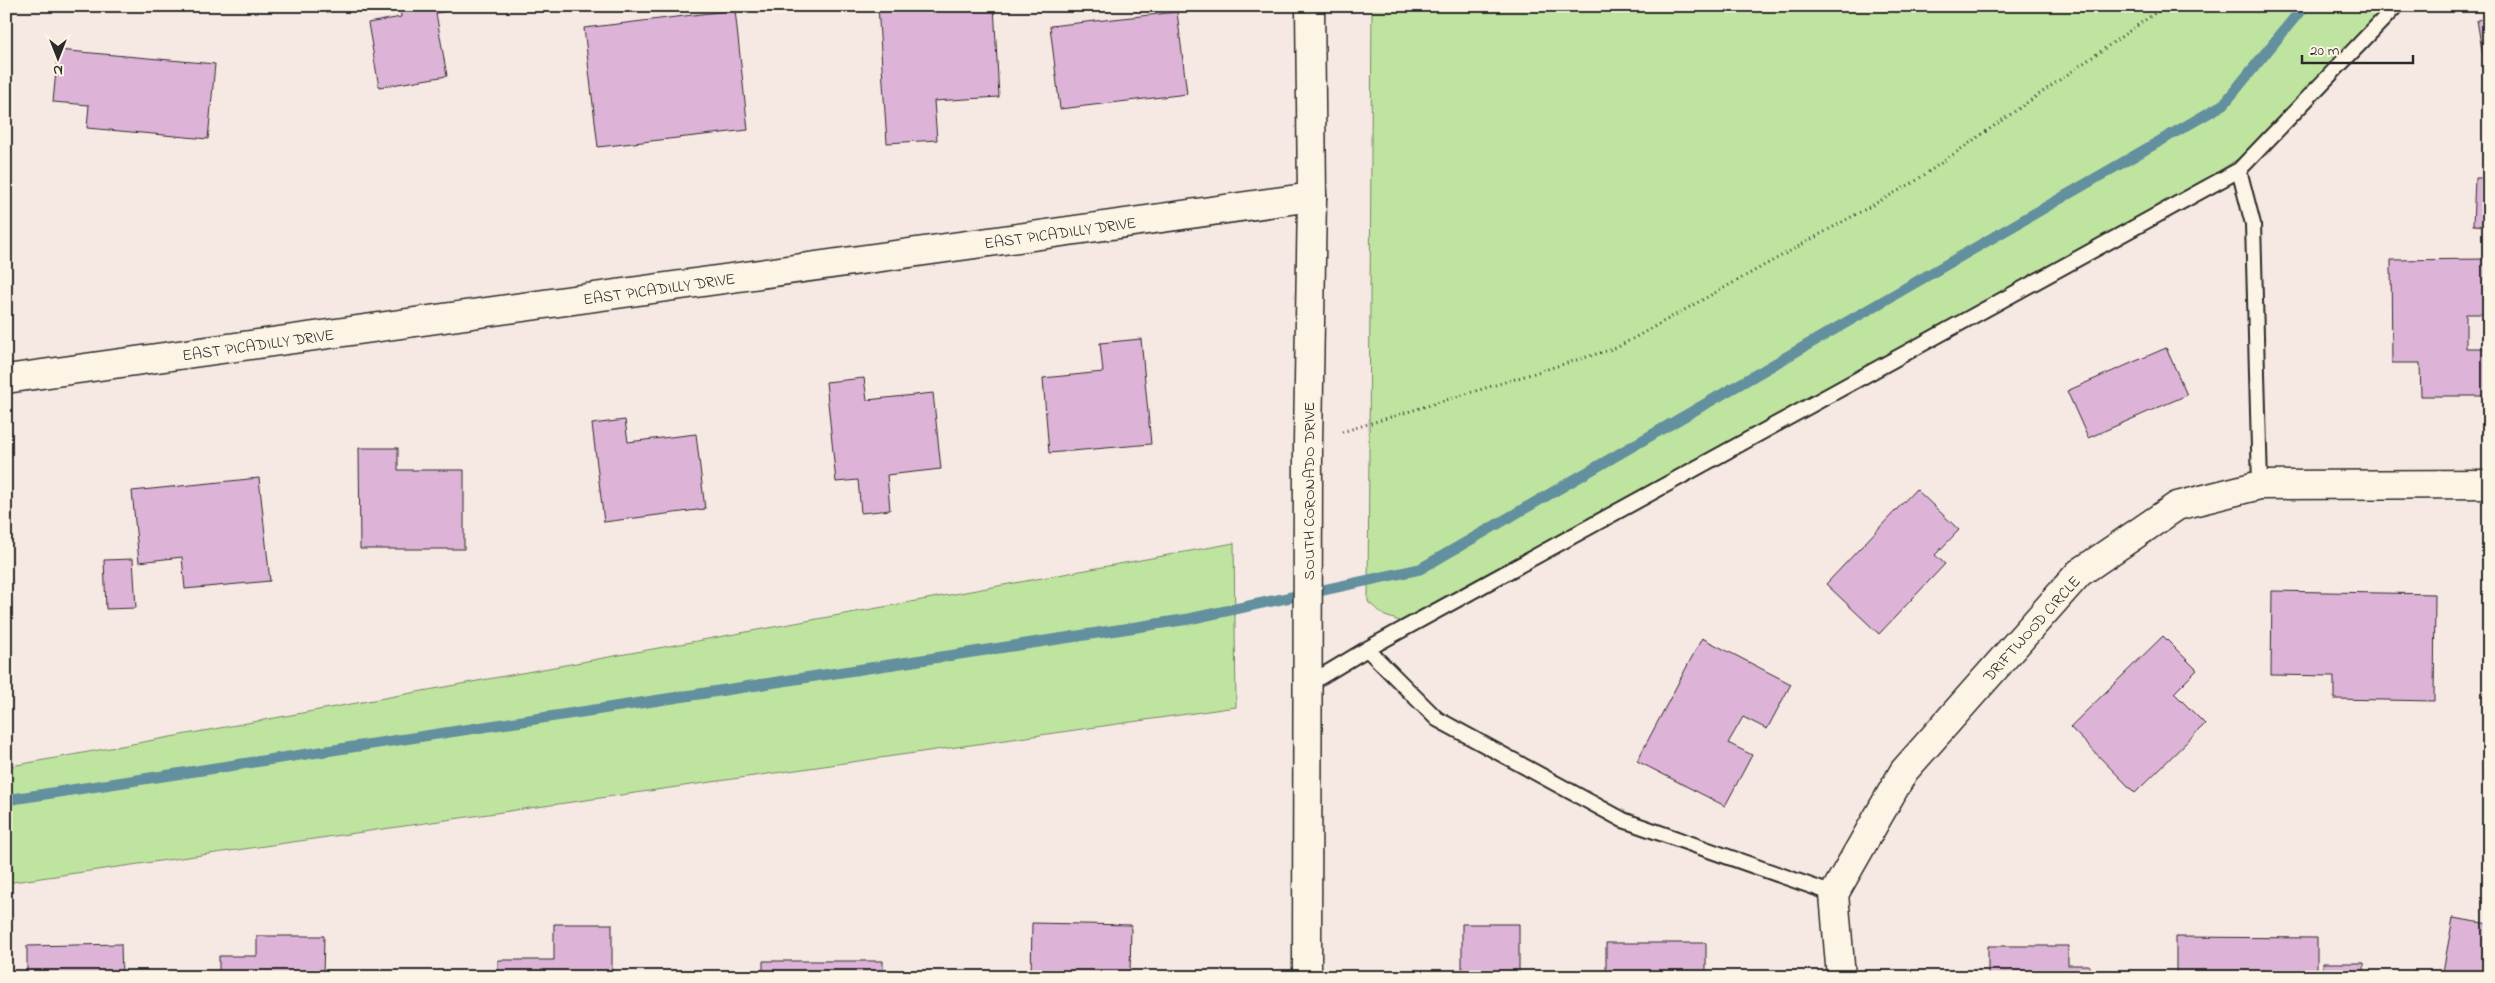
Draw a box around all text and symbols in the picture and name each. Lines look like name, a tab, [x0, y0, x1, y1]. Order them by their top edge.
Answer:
north arrow	[32, 32, 82, 82]
scale bar	[2302, 32, 2414, 64]
text: 20 m	[2310, 40, 2340, 62]
text: N	[53, 59, 63, 80]
street label: EAST PICADILLY DRIVE	[983, 211, 1138, 257]
street label: EAST PICADILLY DRIVE	[582, 267, 737, 313]
street label: EAST PICADILLY DRIVE	[181, 323, 336, 369]
street label: SOUTH CORONADO DRIVE	[1298, 402, 1322, 580]
street label: DRIFTWOOD CIRCLE	[1977, 571, 2087, 689]

